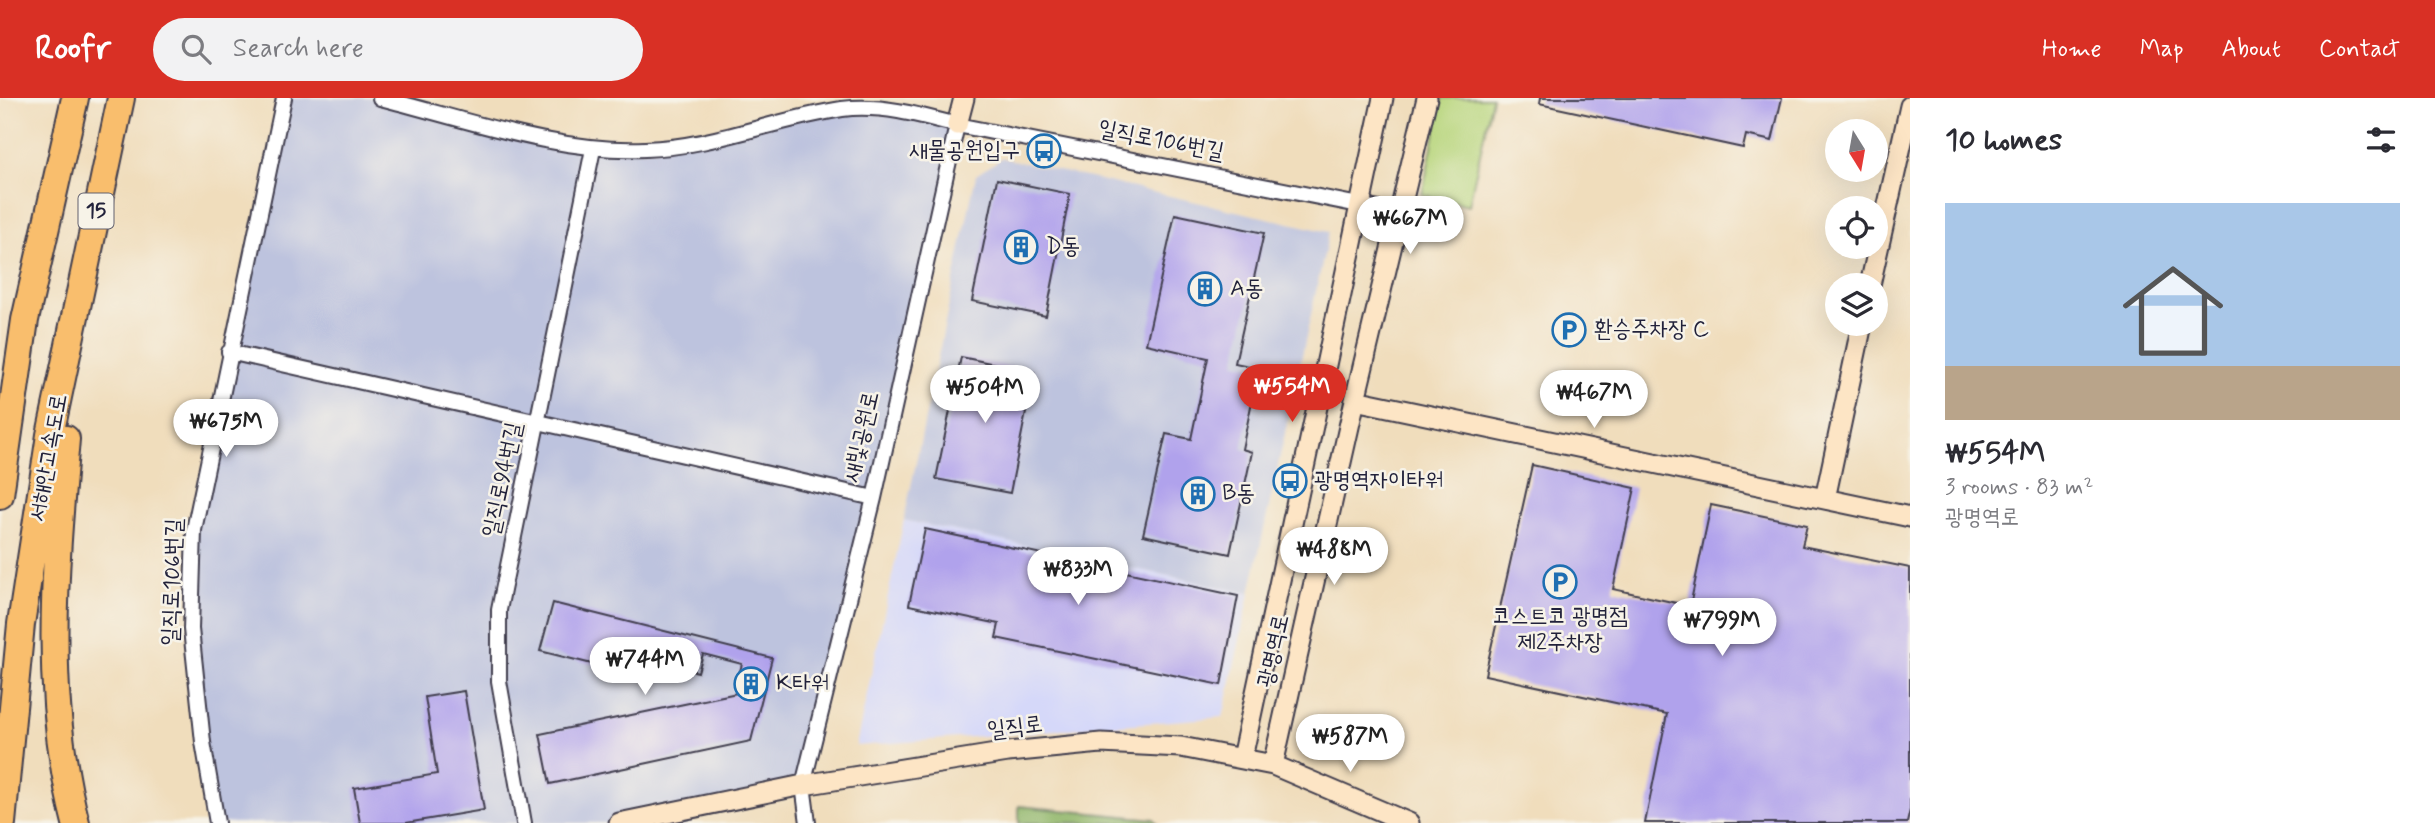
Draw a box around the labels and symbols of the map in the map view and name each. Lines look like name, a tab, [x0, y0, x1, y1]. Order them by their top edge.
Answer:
street label: 일직로106번길	[1096, 114, 1226, 168]
north arrow	[1825, 119, 1888, 182]
bus stop icon: 새물공원입구	[1025, 132, 1063, 170]
place label: 새물공원입구	[909, 136, 1020, 166]
road number: 15	[78, 194, 114, 228]
pin: ₩667M	[1361, 197, 1459, 256]
building icon: D동	[1002, 228, 1040, 266]
place label: D동	[1046, 232, 1080, 262]
building icon: A동	[1186, 270, 1224, 308]
place label: A동	[1230, 274, 1264, 304]
parking icon: 환승주차장 C	[1550, 311, 1588, 349]
place label: 환승주차장 C	[1594, 315, 1709, 345]
pin: ₩554M	[1243, 364, 1341, 424]
pin: ₩504M	[936, 366, 1034, 425]
pin: ₩467M	[1545, 370, 1643, 430]
street label: 새빛공원로	[837, 389, 887, 485]
street label: 서해안고속도로	[23, 392, 75, 524]
pin: ₩675M	[177, 400, 275, 459]
street label: 일직로94번길	[476, 420, 530, 540]
bus stop icon: 광명역자이타워	[1271, 462, 1309, 500]
place label: 광명역자이타워	[1314, 466, 1444, 496]
building icon: B동	[1179, 475, 1217, 513]
place label: B동	[1222, 479, 1255, 509]
street label: 일직로106번길	[156, 518, 190, 646]
pin: ₩488M	[1285, 528, 1383, 587]
pin: ₩833M	[1029, 547, 1127, 607]
parking icon: 코스트코 광명점 제2주차장	[1541, 563, 1579, 601]
pin: ₩799M	[1673, 598, 1771, 658]
place label: 코스트코 광명점 제2주차장	[1492, 602, 1628, 658]
street label: 광명역로	[1251, 612, 1297, 690]
pin: ₩744M	[596, 638, 694, 697]
building icon: K타워	[732, 665, 770, 703]
place label: K타워	[776, 669, 829, 699]
street label: 일직로	[986, 710, 1044, 746]
pin: ₩587M	[1301, 714, 1399, 774]

